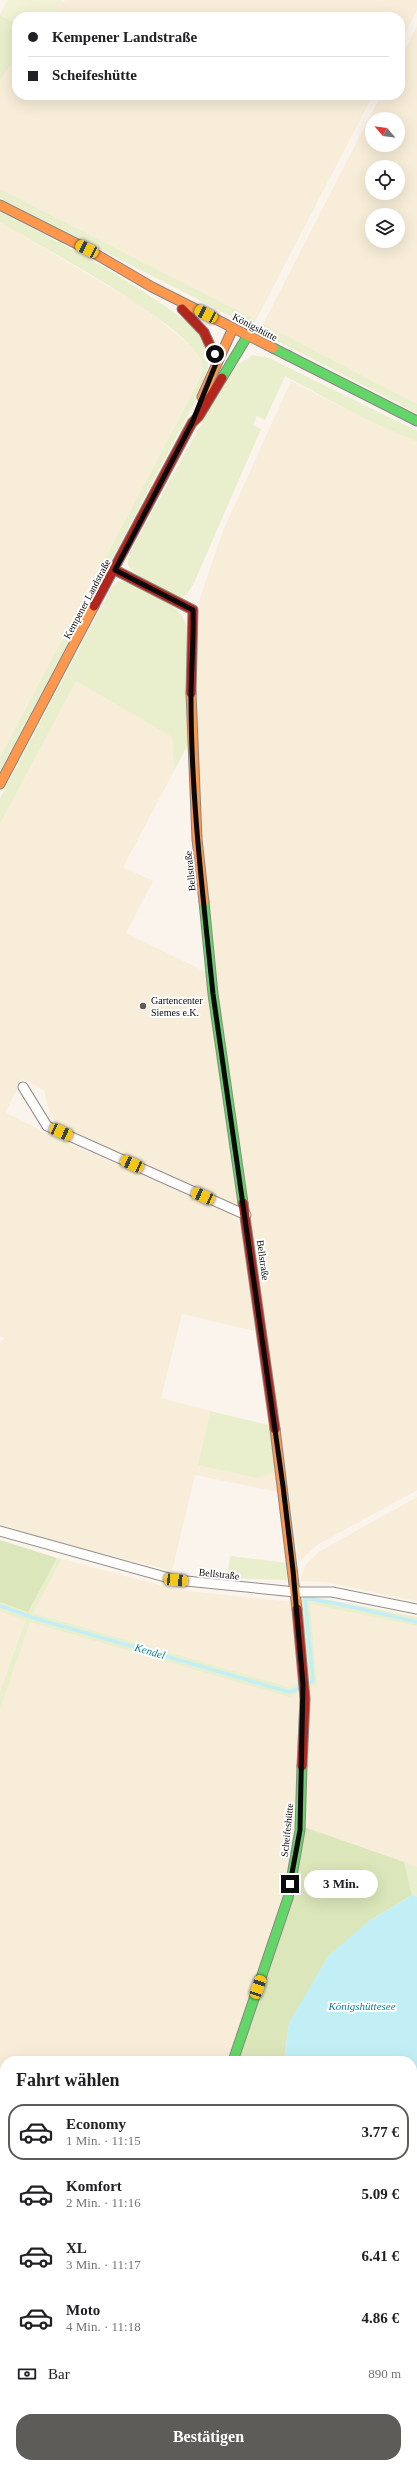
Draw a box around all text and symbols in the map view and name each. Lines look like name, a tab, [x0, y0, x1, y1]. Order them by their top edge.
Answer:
text: Kempener Landstraße	[52, 29, 197, 45]
text: Scheifeshütte	[52, 67, 137, 83]
north arrow	[365, 112, 405, 152]
map controls	[365, 112, 405, 248]
button: locate	[365, 160, 405, 200]
button: layers	[365, 208, 405, 248]
car	[74, 238, 100, 260]
car	[193, 303, 219, 325]
street label: Königshütte	[231, 311, 280, 343]
route start	[206, 345, 224, 363]
street label: Kempener Landstraße	[61, 557, 113, 641]
street label: Bellstraße	[182, 850, 198, 892]
place label: Gartencenter Siemes e.K.	[151, 995, 203, 1018]
marker: Gartencenter Siemes e.K.	[138, 1001, 148, 1011]
car	[48, 1122, 74, 1142]
car	[119, 1154, 145, 1174]
car	[190, 1186, 216, 1206]
street label: Bellstraße	[255, 1239, 271, 1281]
street label: Bellstraße	[198, 1566, 240, 1582]
car	[164, 1573, 188, 1587]
water label: Kendel	[132, 1641, 167, 1661]
street label: Scheifeshütte	[279, 1802, 295, 1857]
callout: 3 Min.	[304, 1870, 378, 1898]
route end	[281, 1875, 299, 1893]
text: 3 Min.	[323, 1876, 359, 1891]
car	[248, 1974, 268, 2000]
water label: Königshüttesee	[327, 2000, 396, 2012]
text: Fahrt wählen	[16, 2070, 120, 2090]
icon: car	[18, 2114, 54, 2150]
text: Economy	[66, 2116, 126, 2132]
text: 3.77 €	[362, 2124, 399, 2140]
text: 1 Min. · 11:15	[66, 2133, 141, 2148]
icon: car	[18, 2176, 54, 2212]
text: Komfort	[66, 2178, 122, 2194]
text: 5.09 €	[362, 2186, 399, 2202]
text: 2 Min. · 11:16	[66, 2195, 141, 2210]
icon: car	[18, 2238, 54, 2274]
text: XL	[66, 2240, 87, 2256]
text: 6.41 €	[362, 2248, 399, 2264]
text: 3 Min. · 11:17	[66, 2257, 141, 2272]
icon: car	[18, 2300, 54, 2336]
text: Moto	[66, 2302, 100, 2318]
text: 4.86 €	[362, 2310, 399, 2326]
text: 4 Min. · 11:18	[66, 2319, 141, 2334]
icon: cash	[16, 2363, 38, 2385]
text: Bar	[48, 2366, 70, 2382]
text: 890 m	[368, 2366, 401, 2381]
button: Bestätigen	[16, 2414, 401, 2460]

